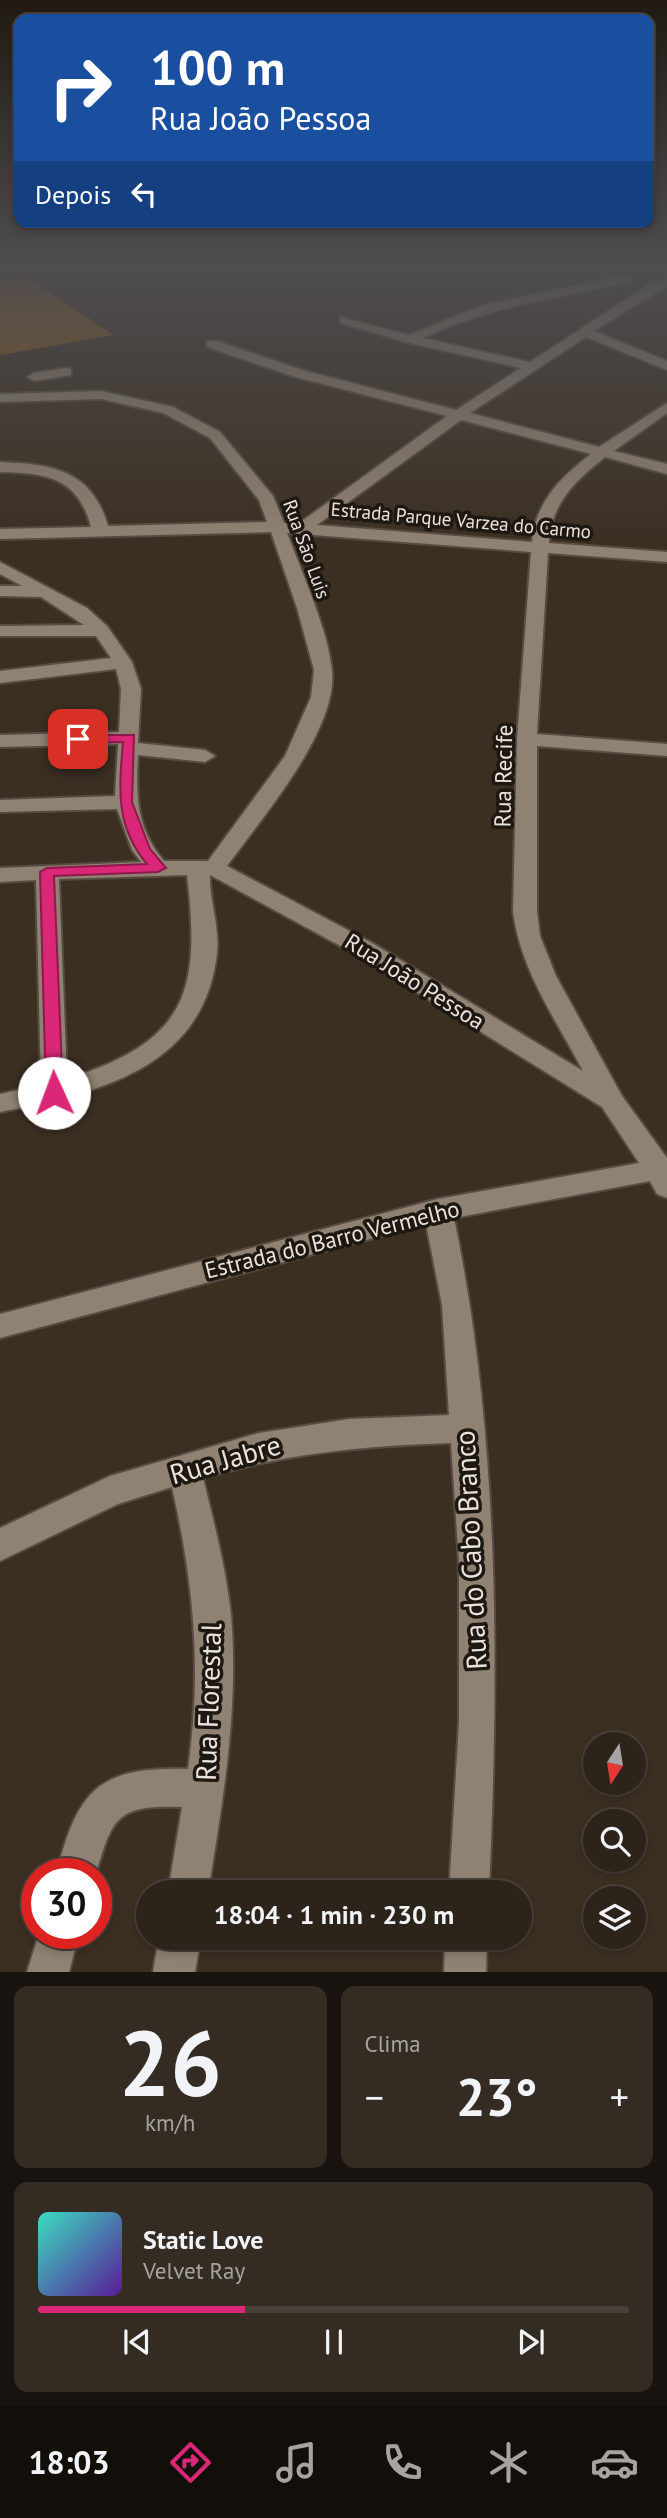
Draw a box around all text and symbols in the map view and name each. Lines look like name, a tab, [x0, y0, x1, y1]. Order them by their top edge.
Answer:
text: 100 m	[150, 35, 285, 99]
icon: right	[35, 42, 126, 133]
text: Rua João Pessoa	[150, 97, 371, 139]
icon: left	[125, 175, 163, 213]
text: Depois	[35, 178, 111, 211]
street label: Rua São Luis	[278, 496, 336, 602]
street label: Estrada Parque Varzea do Carmo	[330, 497, 592, 543]
pin	[48, 709, 108, 769]
icon: arrive	[59, 720, 97, 758]
street label: Rua Recife	[488, 724, 518, 828]
street label: Rua João Pessoa	[340, 927, 490, 1035]
position arrow	[17, 1056, 91, 1130]
street label: Estrada do Barro Vermelho	[202, 1193, 462, 1285]
street label: Rua Jabre	[165, 1426, 285, 1492]
street label: Rua do Cabo Branco	[445, 1429, 495, 1671]
street label: Rua Florestal	[187, 1623, 229, 1781]
north arrow	[583, 1732, 646, 1796]
map controls	[583, 1732, 646, 1949]
button: search	[583, 1809, 646, 1872]
speed limit sign: 30	[21, 1858, 112, 1949]
button: layers	[583, 1886, 646, 1949]
text: 18:04 · 1 min · 230 m	[214, 1898, 454, 1931]
text: 26	[119, 2003, 222, 2121]
text: Clima	[365, 2029, 421, 2058]
text: 23°	[456, 2063, 538, 2130]
text: −	[365, 2072, 384, 2121]
text: +	[610, 2072, 629, 2121]
text: km/h	[145, 2108, 195, 2137]
text: Static Love	[143, 2223, 264, 2256]
text: Velvet Ray	[143, 2256, 245, 2285]
icon: previous	[118, 2323, 156, 2361]
icon: pause	[315, 2323, 353, 2361]
icon: next	[512, 2323, 550, 2361]
icon: directions	[166, 2438, 215, 2487]
icon: music	[272, 2438, 321, 2487]
icon: phone	[378, 2438, 427, 2487]
icon: climate	[484, 2438, 533, 2487]
icon: car	[590, 2438, 639, 2487]
text: 18:03	[28, 2441, 110, 2483]

